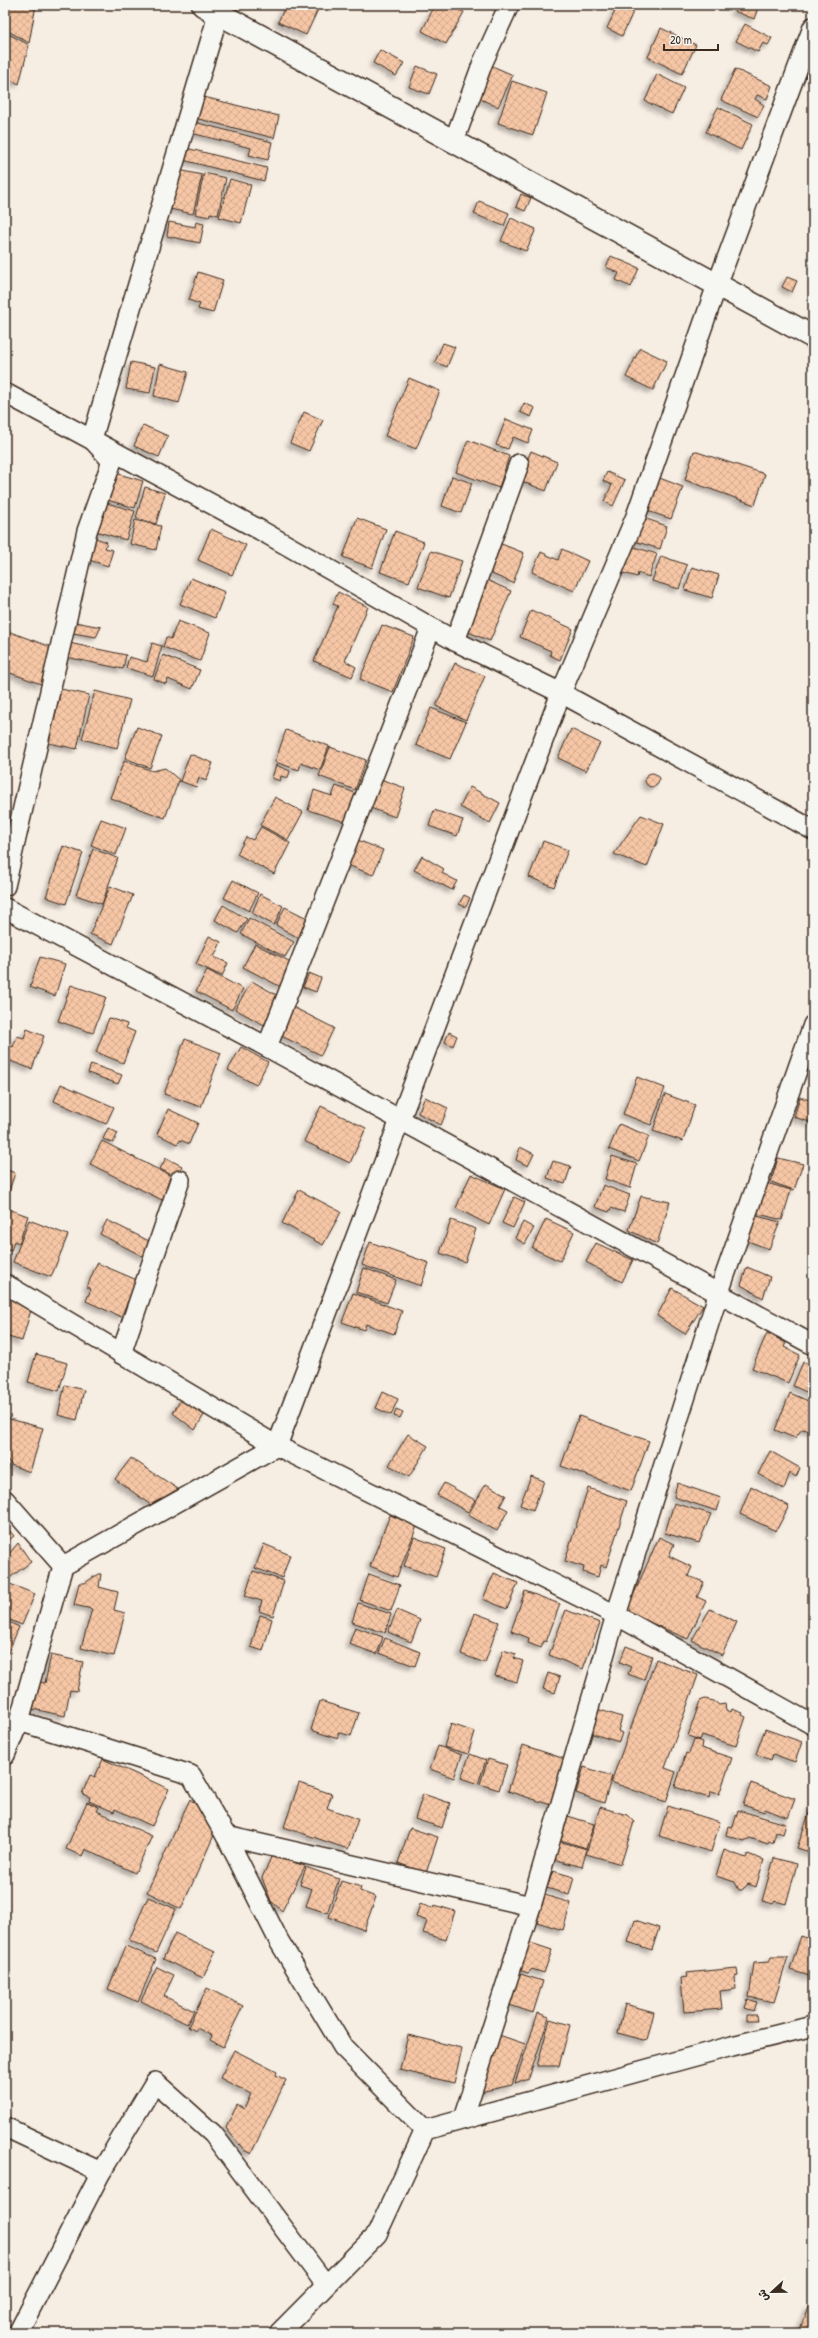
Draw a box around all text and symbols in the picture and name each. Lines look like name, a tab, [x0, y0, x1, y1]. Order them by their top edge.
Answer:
scale bar	[664, 26, 718, 52]
text: 20 m	[670, 31, 692, 48]
north arrow	[752, 2272, 792, 2312]
text: ش	[754, 2288, 771, 2304]

